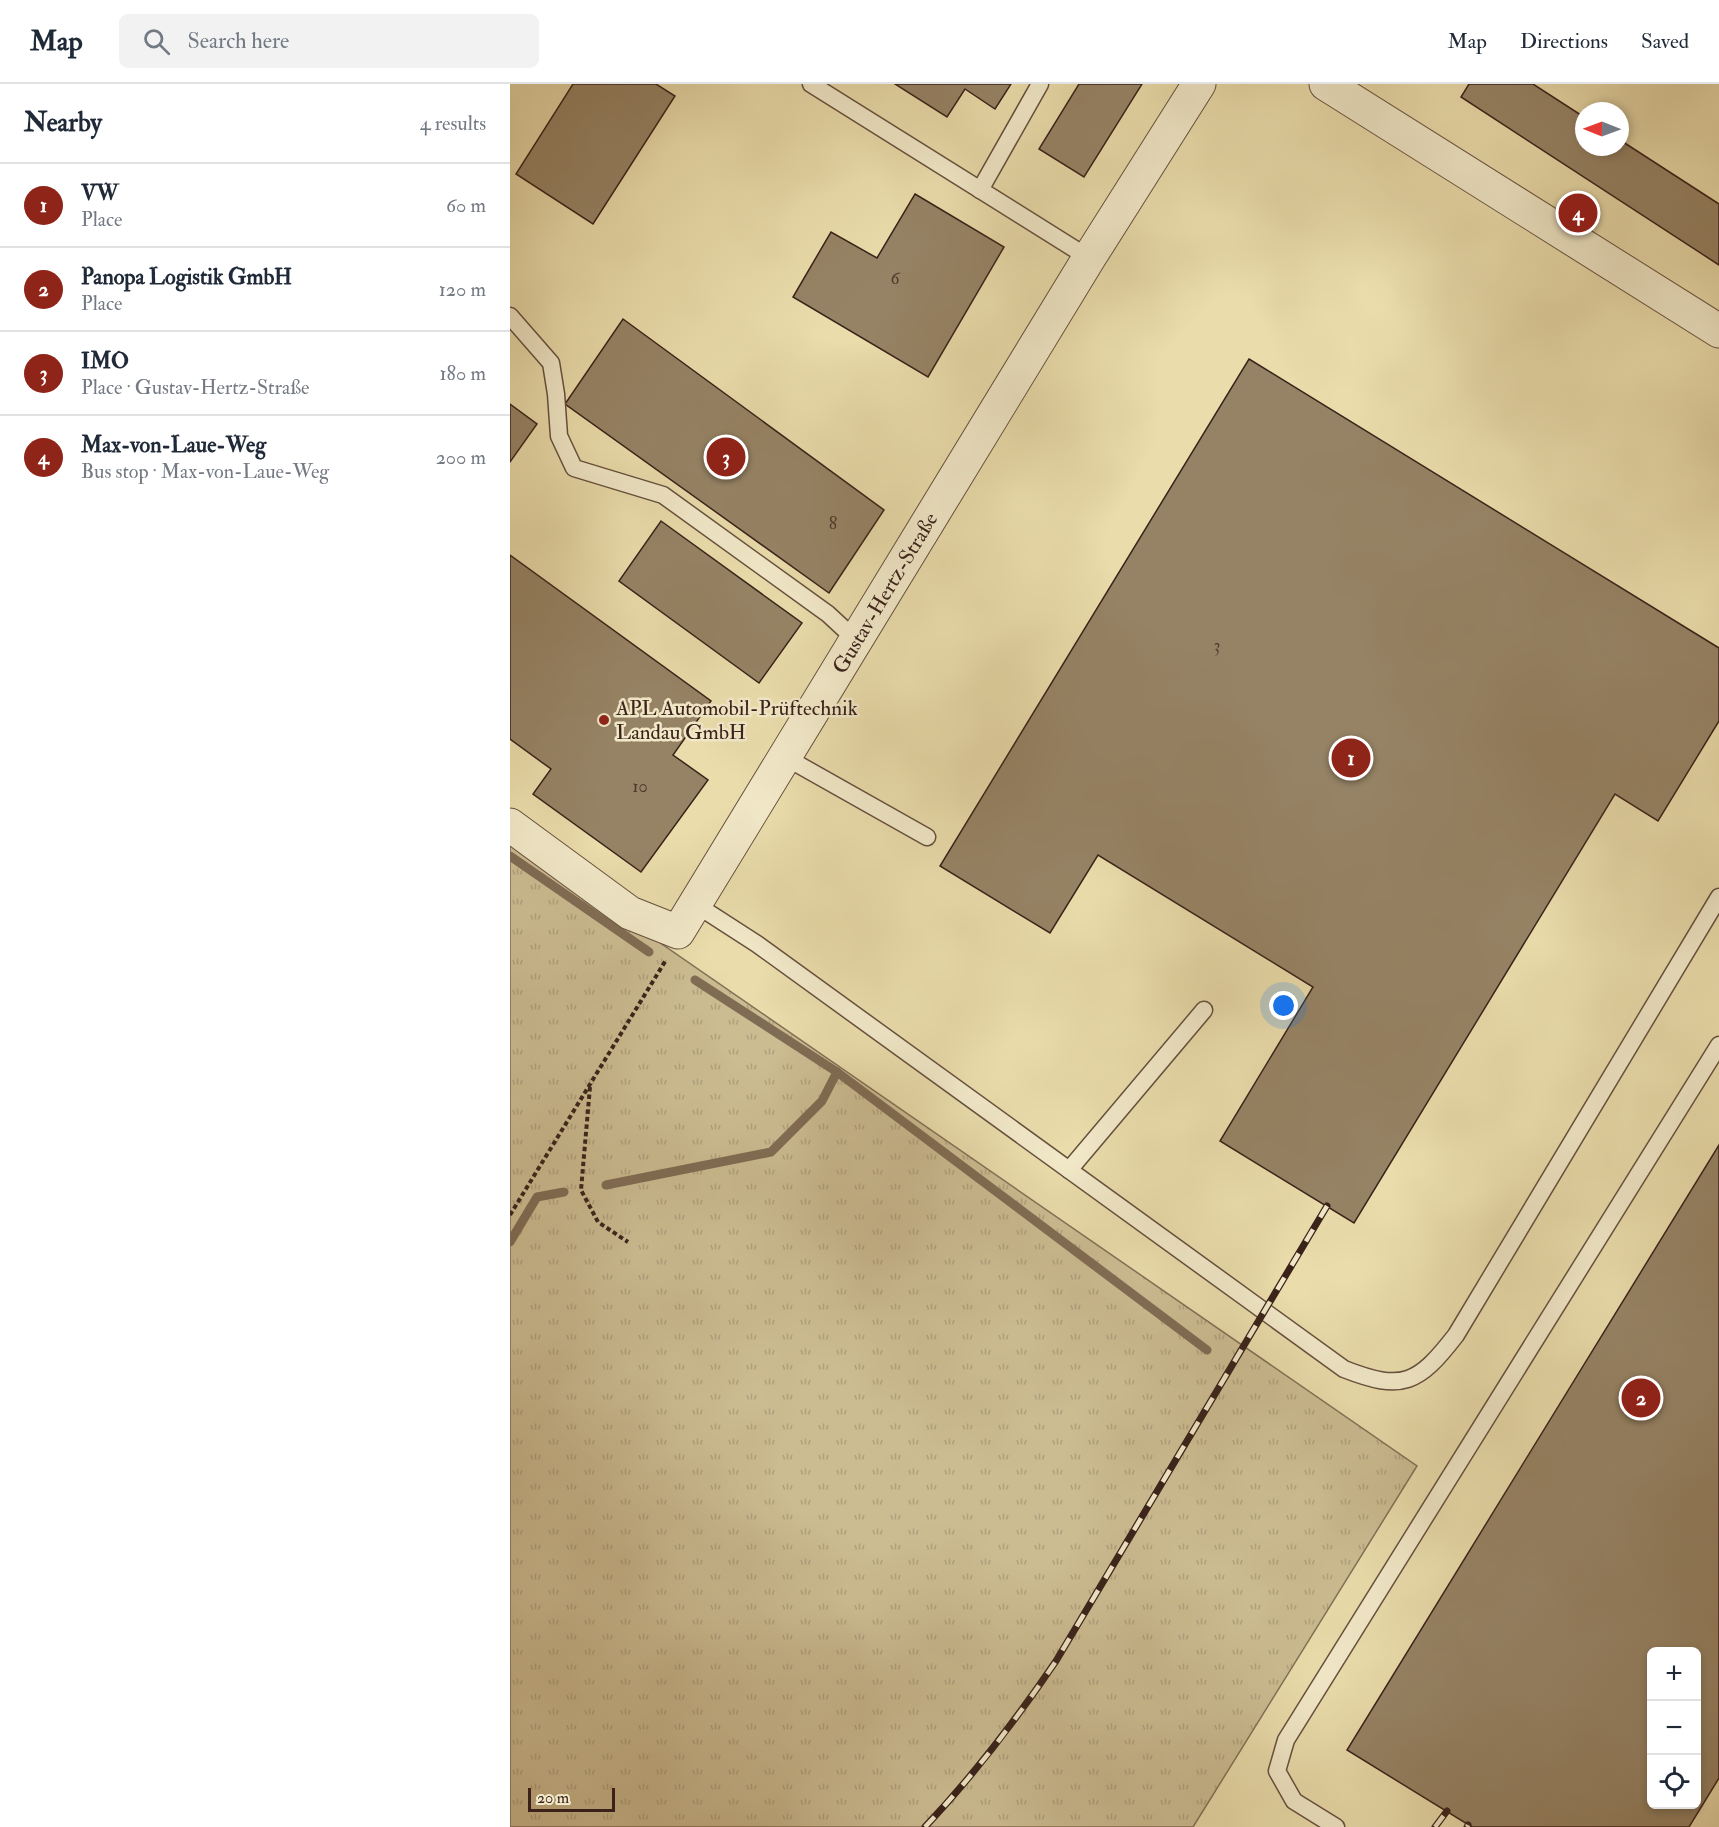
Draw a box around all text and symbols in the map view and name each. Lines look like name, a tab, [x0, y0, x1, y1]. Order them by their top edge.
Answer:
search box	[119, 14, 539, 68]
text: Map	[30, 24, 83, 59]
icon: search	[140, 25, 173, 58]
text: Search here	[188, 27, 289, 55]
text: Map	[1447, 28, 1487, 55]
text: Directions	[1520, 28, 1608, 55]
text: Saved	[1641, 28, 1689, 55]
north arrow	[1575, 102, 1629, 156]
text: Nearby	[24, 107, 102, 139]
text: 4 results	[420, 111, 486, 136]
text: VW	[81, 179, 119, 207]
pin: 4	[1558, 190, 1598, 236]
text: 1	[40, 193, 47, 218]
text: 60 m	[446, 193, 486, 218]
text: Place	[81, 207, 122, 232]
text: Panopa Logistik GmbH	[81, 263, 292, 291]
house number: 6	[890, 267, 900, 290]
text: 2	[38, 277, 49, 302]
text: 120 m	[439, 277, 486, 302]
text: Place	[81, 291, 122, 316]
text: IMO	[81, 347, 129, 375]
text: 3	[40, 361, 47, 386]
text: 180 m	[439, 361, 486, 386]
text: Place · Gustav-Hertz-Straße	[81, 375, 309, 400]
text: Max-von-Laue-Weg	[81, 431, 266, 459]
pin: 3	[706, 434, 746, 479]
text: 4	[38, 445, 49, 470]
text: 200 m	[436, 445, 486, 470]
text: Bus stop · Max-von-Laue-Weg	[81, 459, 329, 484]
street label: Gustav-Hertz-Straße	[827, 508, 944, 679]
house number: 8	[829, 512, 837, 535]
house number: 3	[1214, 634, 1220, 657]
place label: APL Automobil-Prüftechnik Landau GmbH	[615, 695, 858, 746]
marker: APL Automobil-Prüftechnik Landau GmbH	[597, 713, 611, 727]
pin: 1	[1332, 736, 1370, 780]
house number: 10	[632, 775, 648, 798]
your location	[1269, 991, 1298, 1020]
pin: 2	[1622, 1376, 1660, 1420]
map controls	[1647, 1647, 1701, 1809]
button: +	[1647, 1647, 1701, 1701]
button: −	[1647, 1701, 1701, 1755]
button: locate	[1647, 1755, 1701, 1809]
scale bar	[528, 1785, 615, 1812]
text: 20 m	[537, 1788, 569, 1808]

